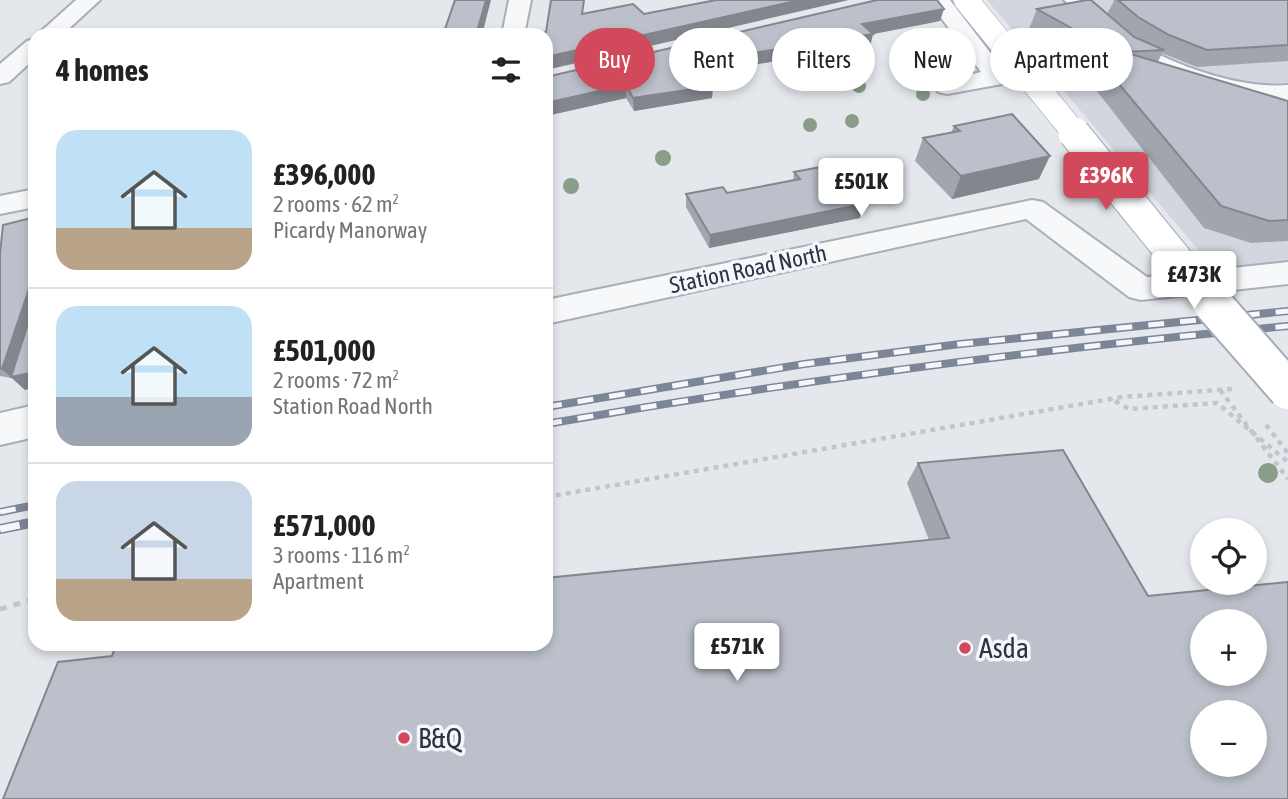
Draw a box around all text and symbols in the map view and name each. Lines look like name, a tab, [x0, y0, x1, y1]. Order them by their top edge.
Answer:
chip: Buy	[574, 28, 655, 91]
chip: Rent	[669, 28, 758, 91]
chip: Filters	[772, 28, 875, 91]
chip: New	[889, 28, 976, 91]
chip: Apartment	[990, 28, 1133, 91]
icon: filters	[487, 51, 525, 89]
text: 4 homes	[56, 53, 149, 87]
pin: £396K	[1057, 152, 1155, 212]
text: £396,000	[273, 157, 376, 191]
icon: home	[112, 158, 196, 242]
pin: £501K	[812, 158, 910, 218]
text: £396K	[1079, 162, 1133, 188]
text: £501K	[834, 168, 888, 194]
text: 2 rooms · 62 m²	[273, 191, 399, 217]
text: Picardy Manorway	[273, 217, 427, 243]
street label: Station Road North	[667, 240, 829, 298]
pin: £473K	[1145, 252, 1243, 311]
text: £473K	[1167, 261, 1221, 287]
text: £501,000	[273, 333, 376, 367]
icon: home	[112, 334, 196, 418]
text: 2 rooms · 72 m²	[273, 367, 399, 393]
text: Station Road North	[273, 393, 433, 419]
text: £571,000	[273, 508, 376, 542]
icon: home	[112, 509, 196, 593]
map controls	[1190, 518, 1267, 777]
button: locate	[1190, 518, 1267, 595]
text: 3 rooms · 116 m²	[273, 542, 410, 568]
text: Apartment	[273, 568, 364, 594]
button: +	[1190, 609, 1267, 686]
pin: £571K	[688, 624, 786, 683]
place label: Asda	[979, 632, 1029, 664]
text: £571K	[710, 633, 764, 659]
marker: Asda	[957, 640, 973, 656]
button: −	[1190, 700, 1267, 777]
place label: B&Q	[418, 722, 463, 754]
marker: B&Q	[396, 730, 412, 746]

